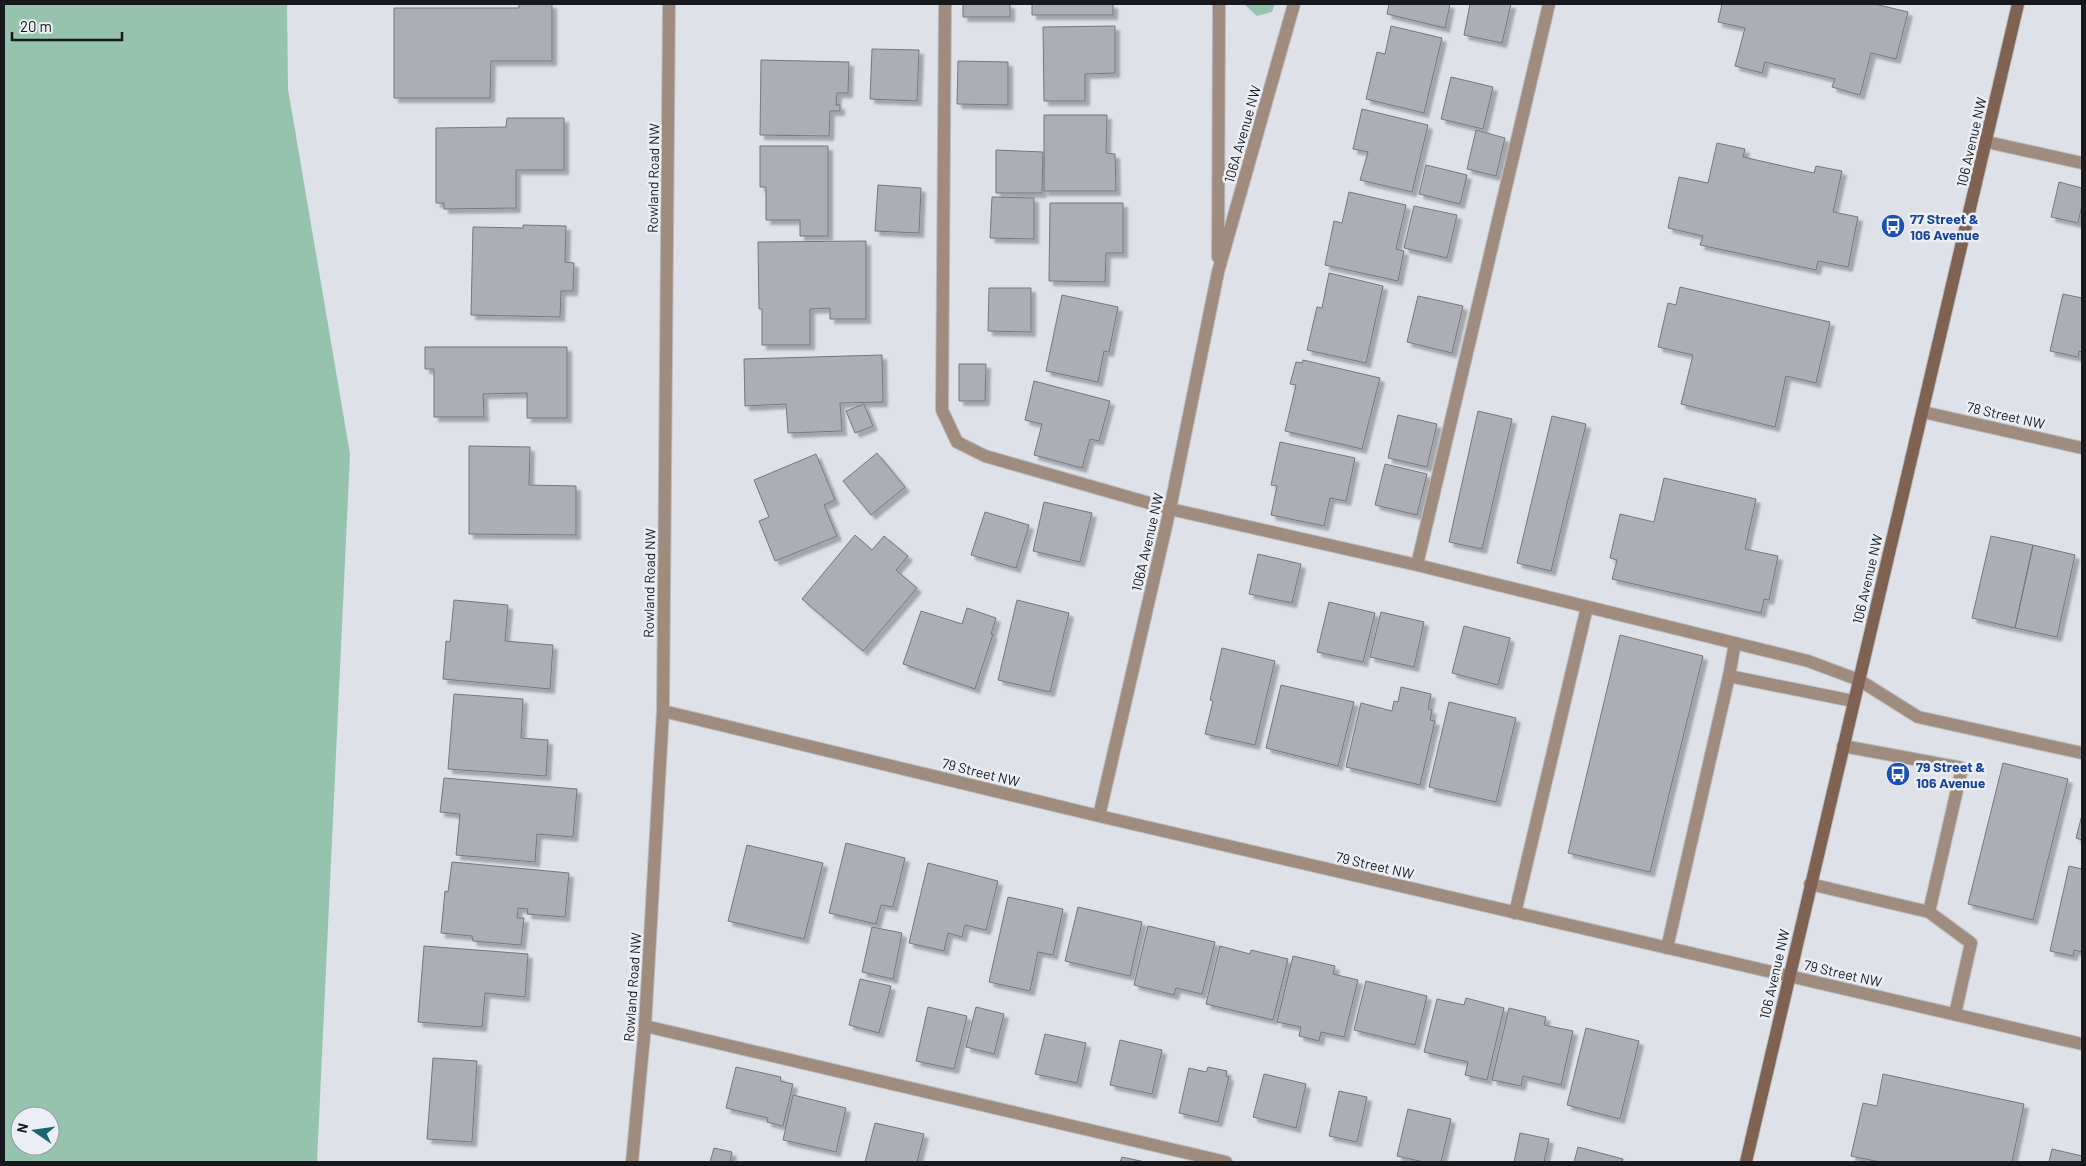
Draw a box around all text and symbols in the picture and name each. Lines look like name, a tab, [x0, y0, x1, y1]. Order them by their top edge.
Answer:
scale bar	[12, 10, 122, 42]
text: 20 m	[20, 17, 52, 35]
street label: 106A Avenue NW	[1220, 83, 1264, 185]
street label: 106 Avenue NW	[1952, 95, 1990, 189]
street label: Rowland Road NW	[644, 123, 662, 233]
place label: 77 Street & 106 Avenue	[1910, 210, 1980, 243]
bus stop icon: 77 Street & 106 Avenue	[1880, 213, 1906, 239]
street label: 78 Street NW	[1965, 398, 2047, 432]
street label: 106A Avenue NW	[1127, 491, 1167, 593]
street label: Rowland Road NW	[640, 528, 658, 638]
street label: 106 Avenue NW	[1848, 532, 1886, 626]
street label: 79 Street NW	[940, 754, 1022, 790]
place label: 79 Street & 106 Avenue	[1916, 758, 1986, 791]
bus stop icon: 79 Street & 106 Avenue	[1885, 761, 1911, 787]
street label: 79 Street NW	[1334, 848, 1416, 882]
street label: 106 Avenue NW	[1755, 927, 1793, 1021]
street label: Rowland Road NW	[620, 932, 644, 1042]
street label: 79 Street NW	[1802, 956, 1884, 990]
north arrow	[10, 1106, 60, 1156]
text: N	[13, 1122, 31, 1134]

